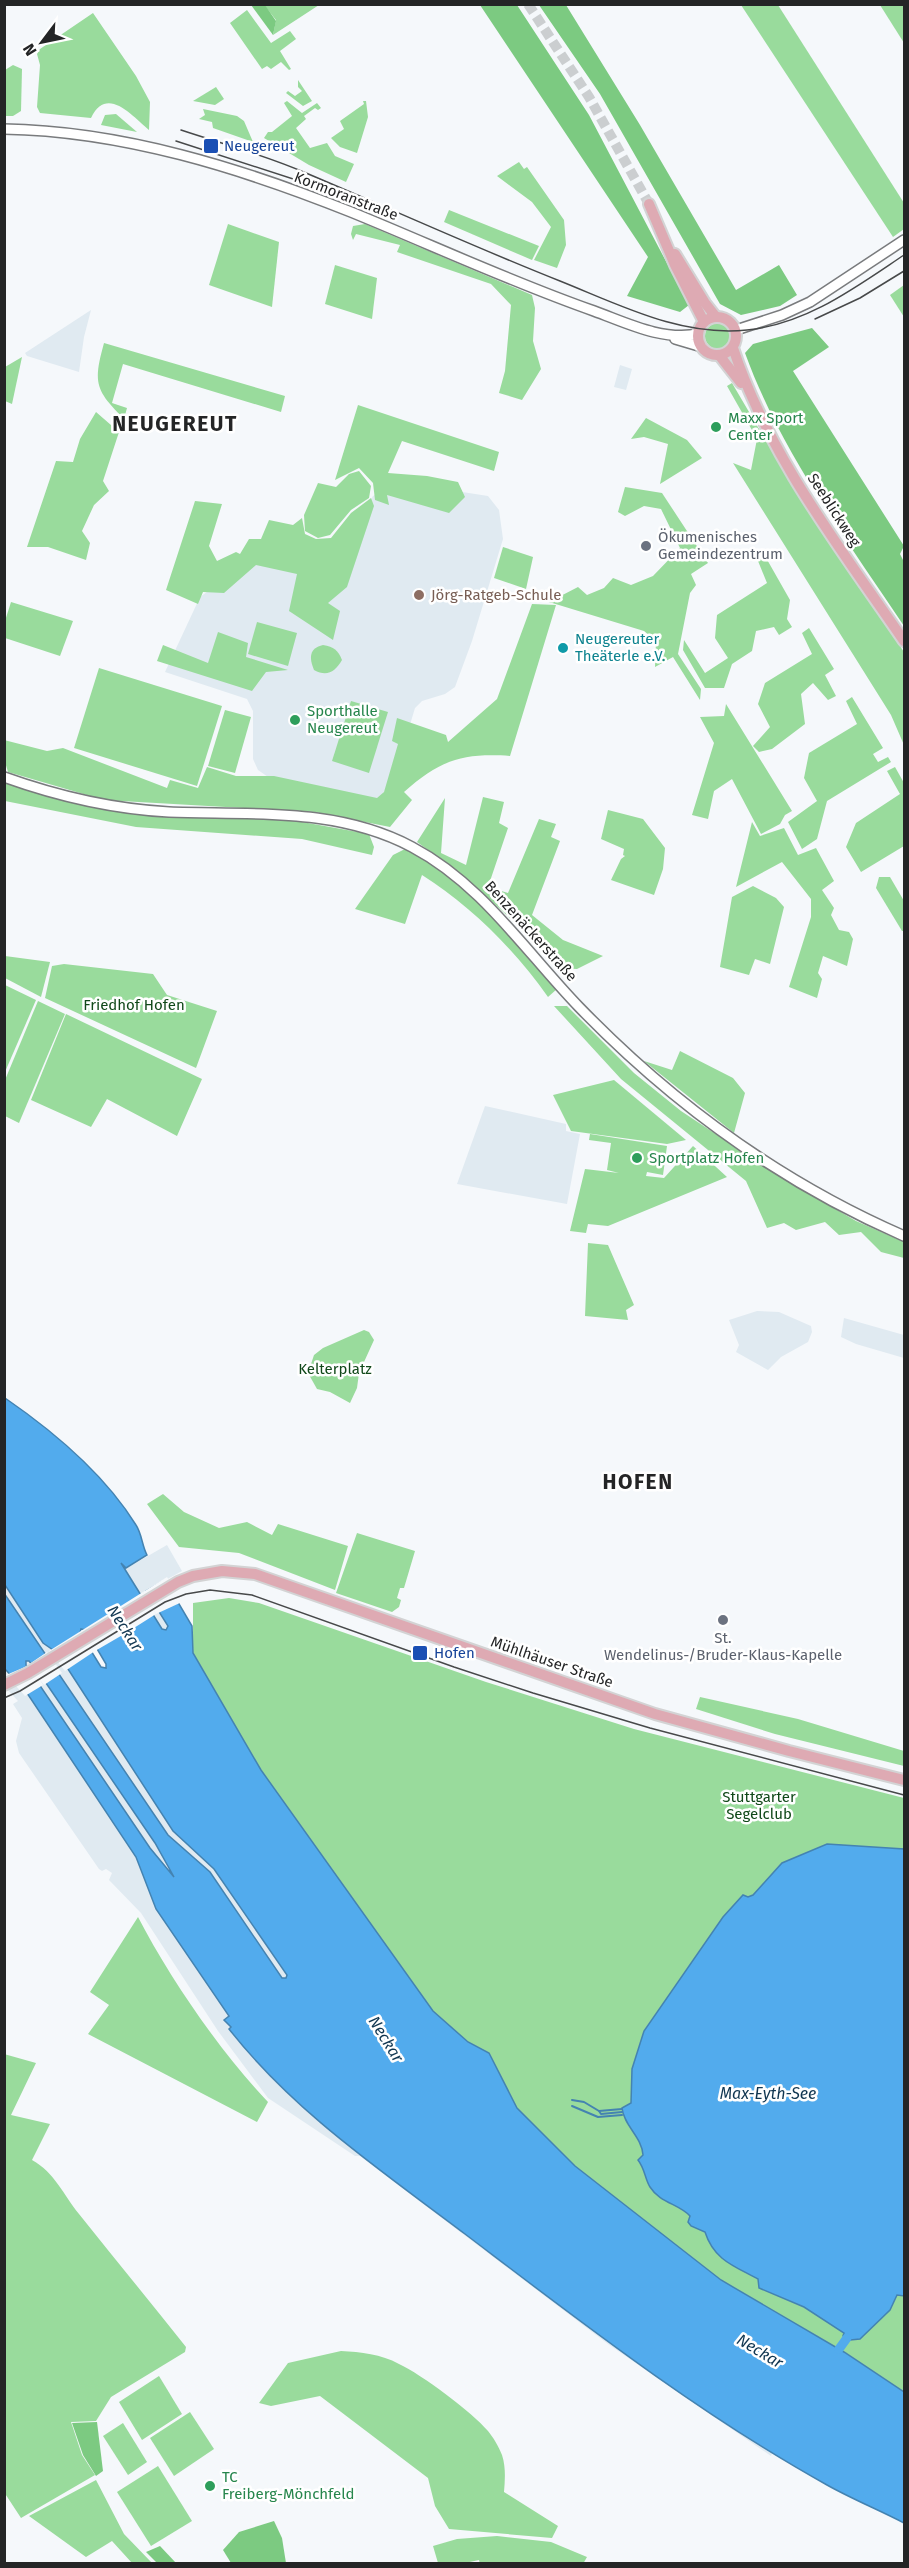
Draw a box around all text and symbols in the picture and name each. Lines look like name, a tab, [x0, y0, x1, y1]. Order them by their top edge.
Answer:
north arrow	[12, 12, 72, 72]
text: N	[19, 40, 41, 59]
marker: Neugereut	[202, 137, 220, 155]
place label: Neugereut	[224, 137, 295, 155]
street label: Kormoranstraße	[291, 168, 401, 224]
place label: Maxx Sport Center	[728, 409, 804, 444]
district label: NEUGEREUT	[112, 411, 238, 437]
marker: Maxx Sport Center	[709, 420, 723, 434]
street label: Seeblickweg	[804, 470, 864, 550]
place label: Ökumenisches Gemeindezentrum	[658, 528, 783, 563]
marker: Ökumenisches Gemeindezentrum	[639, 539, 653, 553]
place label: Jörg-Ratgeb-Schule	[431, 586, 561, 604]
marker: Jörg-Ratgeb-Schule	[412, 588, 426, 602]
place label: Neugereuter Theäterle e.V.	[575, 630, 665, 665]
marker: Neugereuter Theäterle e.V.	[556, 641, 570, 655]
place label: Sporthalle Neugereut	[307, 702, 378, 737]
marker: Sporthalle Neugereut	[288, 713, 302, 727]
street label: Benzenäckerstraße	[481, 877, 581, 985]
park label: Friedhof Hofen	[83, 996, 185, 1014]
place label: Sportplatz Hofen	[649, 1149, 764, 1167]
marker: Sportplatz Hofen	[630, 1151, 644, 1165]
park label: Kelterplatz	[298, 1360, 372, 1378]
district label: HOFEN	[602, 1469, 674, 1495]
water label: Neckar	[103, 1602, 147, 1655]
marker: St. Wendelinus-/Bruder-Klaus-Kapelle	[716, 1613, 730, 1627]
place label: St. Wendelinus-/Bruder-Klaus-Kapelle	[604, 1629, 842, 1664]
street label: Mühlhäuser Straße	[488, 1633, 616, 1691]
marker: Hofen	[411, 1644, 429, 1662]
place label: Hofen	[434, 1644, 475, 1662]
park label: Stuttgarter Segelclub	[722, 1788, 796, 1823]
water label: Neckar	[365, 2013, 408, 2066]
water label: Max-Eyth-See	[720, 2084, 816, 2103]
water label: Neckar	[733, 2330, 787, 2373]
place label: TC Freiberg-Mönchfeld	[222, 2468, 354, 2503]
marker: TC Freiberg-Mönchfeld	[203, 2479, 217, 2493]

